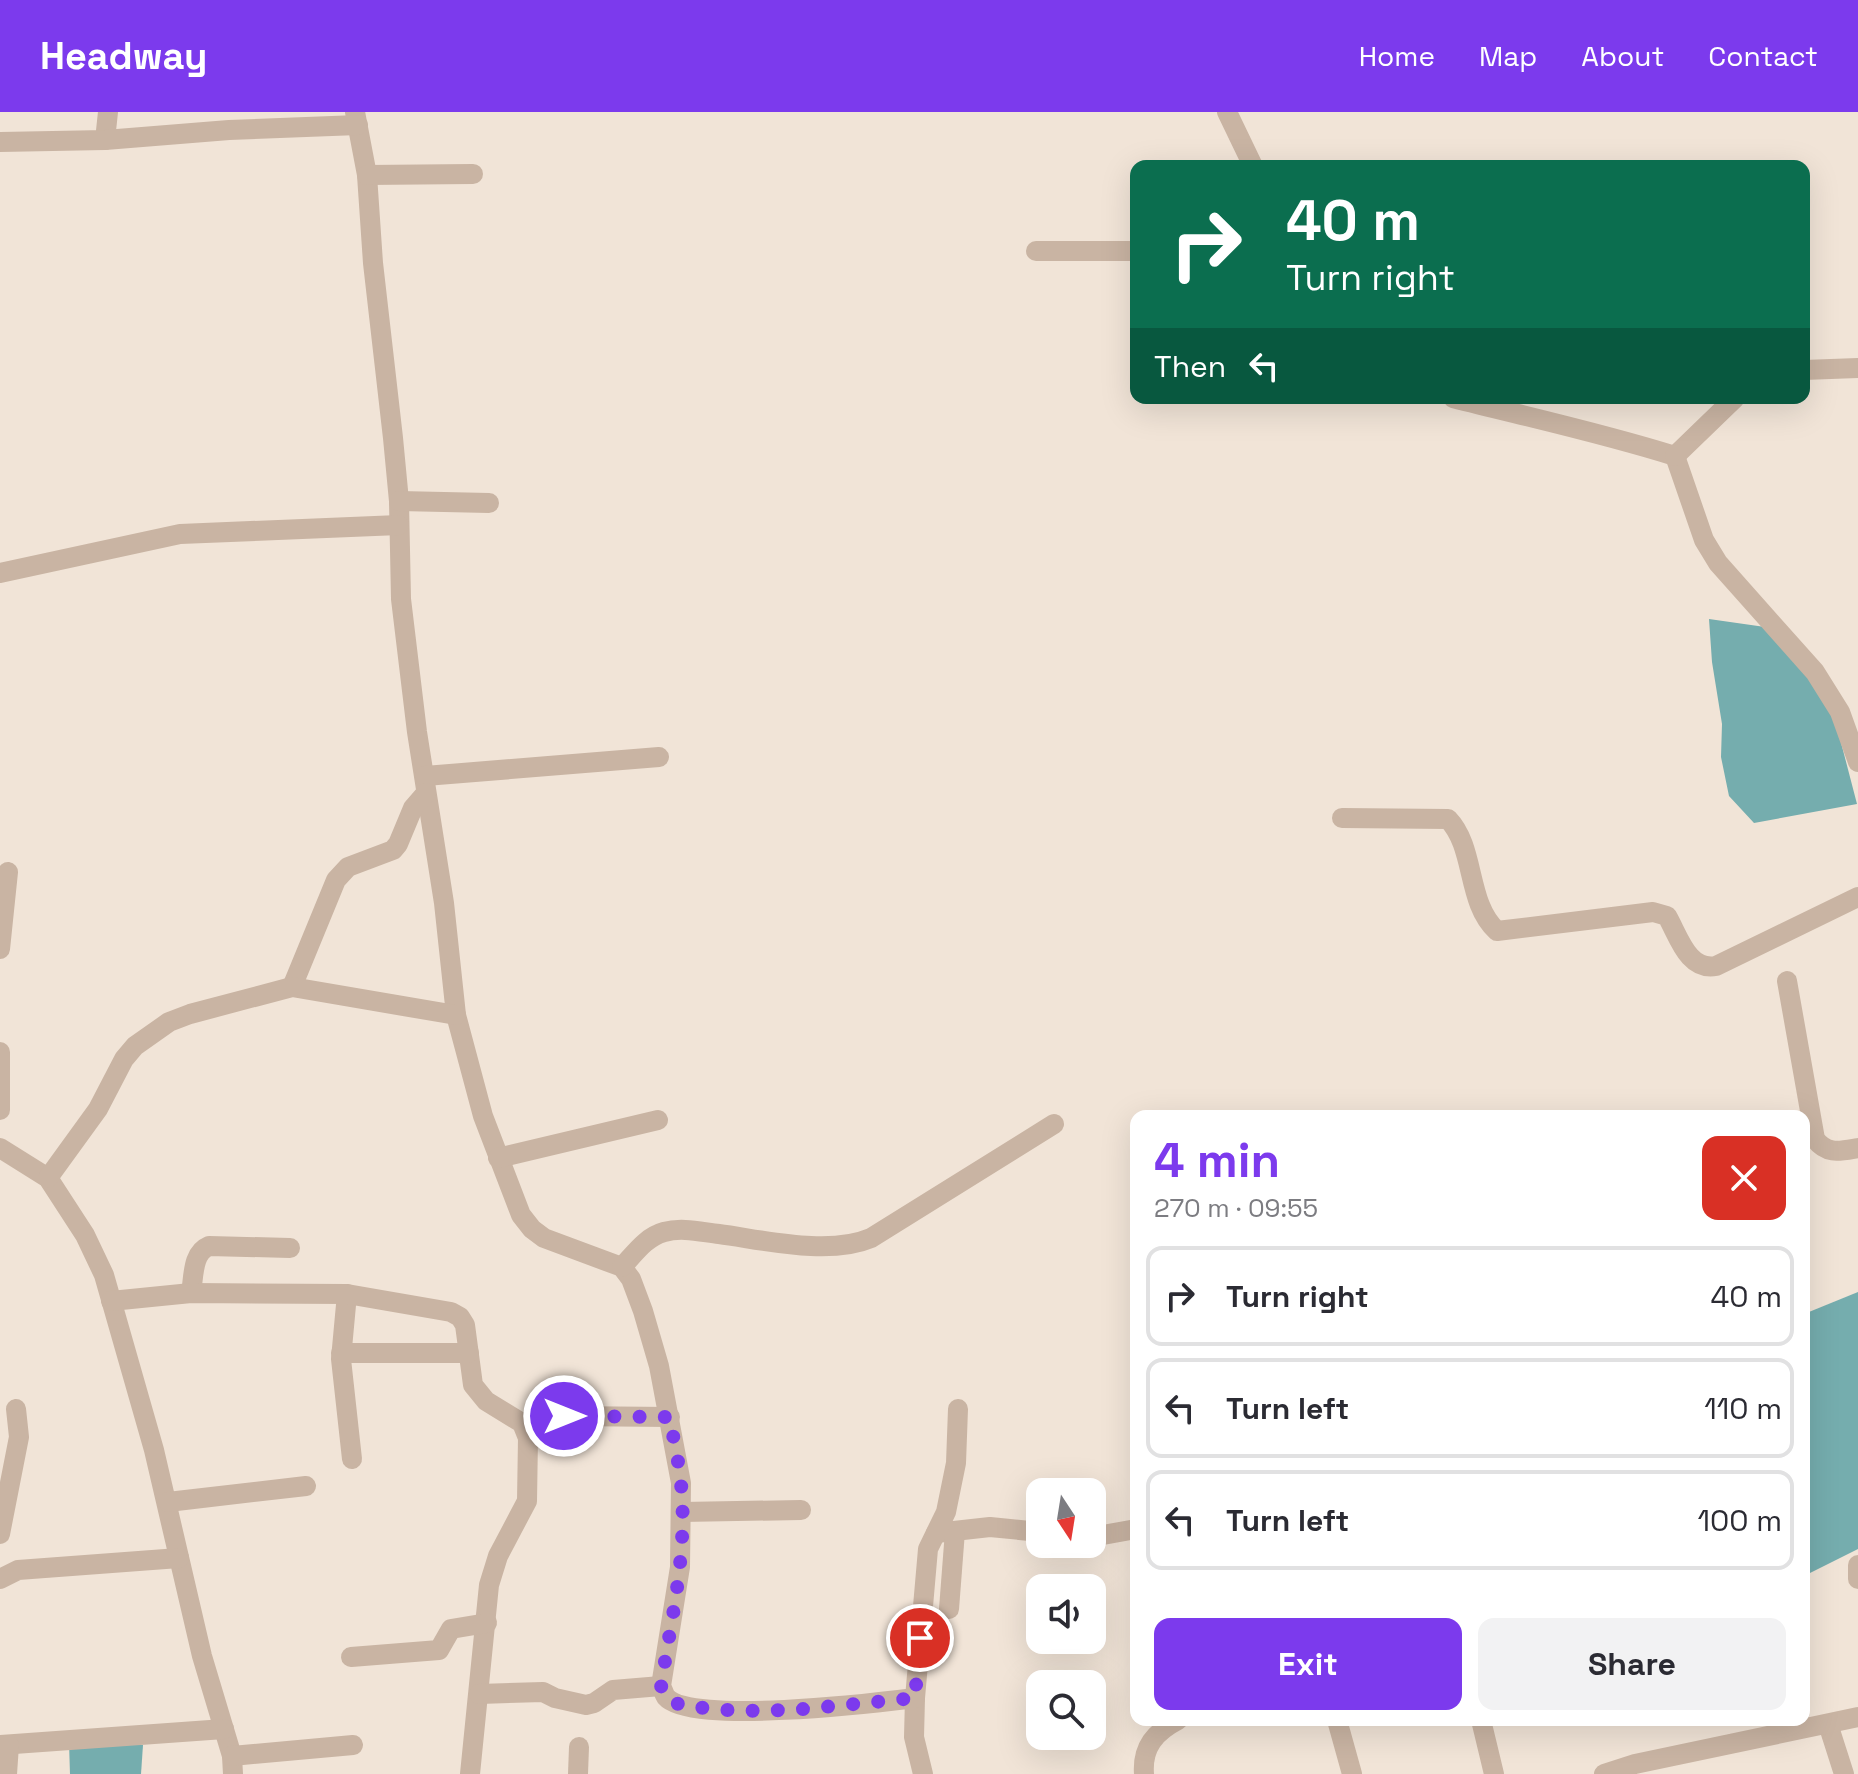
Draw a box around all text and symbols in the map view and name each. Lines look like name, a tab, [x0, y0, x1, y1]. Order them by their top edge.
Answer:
text: Headway	[40, 32, 207, 80]
text: Home	[1359, 38, 1435, 74]
text: Map	[1479, 38, 1537, 74]
text: About	[1581, 38, 1664, 74]
text: Contact	[1708, 38, 1818, 74]
text: 40 m	[1286, 185, 1420, 256]
icon: right	[1154, 192, 1258, 296]
text: Turn right	[1286, 255, 1455, 301]
icon: left	[1242, 344, 1286, 388]
text: Then	[1154, 347, 1226, 386]
text: 4 min	[1154, 1130, 1280, 1191]
button: close	[1702, 1136, 1786, 1220]
text: 270 m · 09:55	[1154, 1191, 1318, 1225]
icon: right	[1158, 1274, 1202, 1318]
text: Turn right	[1226, 1277, 1369, 1316]
text: 40 m	[1711, 1277, 1782, 1316]
position arrow	[522, 1374, 606, 1458]
icon: left	[1158, 1386, 1202, 1430]
text: Turn left	[1226, 1389, 1349, 1428]
text: 110 m	[1704, 1389, 1782, 1428]
north arrow	[1026, 1478, 1106, 1558]
map controls	[1026, 1478, 1106, 1750]
icon: left	[1158, 1498, 1202, 1542]
text: Turn left	[1226, 1501, 1349, 1540]
text: 100 m	[1697, 1501, 1782, 1540]
button: sound	[1026, 1574, 1106, 1654]
pin	[886, 1604, 954, 1672]
icon: arrive	[898, 1616, 942, 1660]
button: Exit	[1154, 1618, 1462, 1710]
button: Share	[1478, 1618, 1786, 1710]
button: search	[1026, 1670, 1106, 1750]

